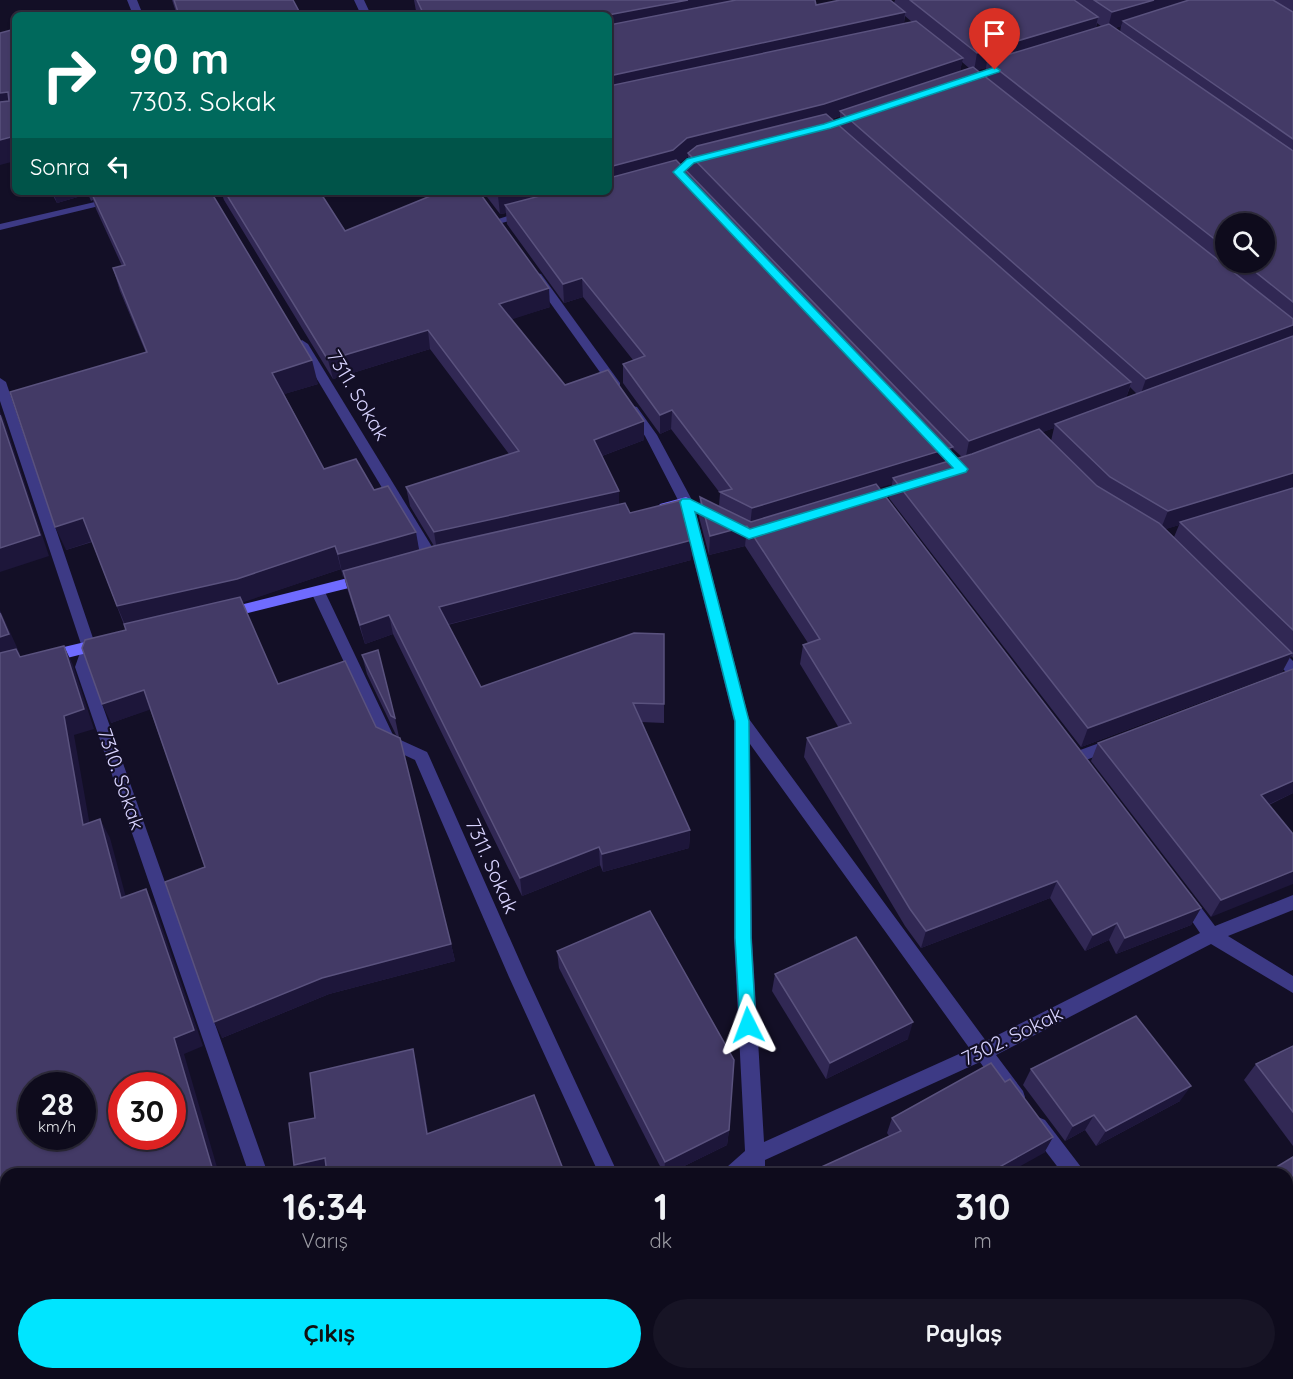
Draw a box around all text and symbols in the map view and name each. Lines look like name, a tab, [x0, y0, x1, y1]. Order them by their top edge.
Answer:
pin	[969, 8, 1020, 70]
icon: arrive	[978, 17, 1011, 50]
text: 90 m	[129, 32, 229, 85]
icon: right	[30, 36, 108, 114]
text: 7303. Sokak	[129, 84, 276, 118]
icon: left	[102, 150, 135, 183]
text: Sonra	[30, 153, 90, 181]
map controls	[1215, 213, 1275, 273]
button: search	[1215, 213, 1275, 273]
street label: 7311. Sokak	[322, 345, 395, 445]
street label: 7310. Sokak	[92, 725, 151, 833]
street label: 7311. Sokak	[460, 814, 524, 917]
position arrow	[716, 993, 780, 1057]
street label: 7302. Sokak	[957, 1000, 1066, 1071]
speed limit sign: 30	[108, 1072, 186, 1150]
text: 28	[40, 1085, 74, 1123]
text: km/h	[38, 1117, 76, 1136]
text: 16:34	[283, 1184, 367, 1229]
text: 1	[654, 1184, 668, 1229]
text: 310	[955, 1184, 1010, 1229]
text: Varış	[301, 1228, 348, 1253]
text: dk	[649, 1228, 672, 1253]
text: m	[974, 1228, 992, 1253]
button: Çıkış	[18, 1299, 641, 1368]
button: Paylaş	[653, 1299, 1275, 1368]

